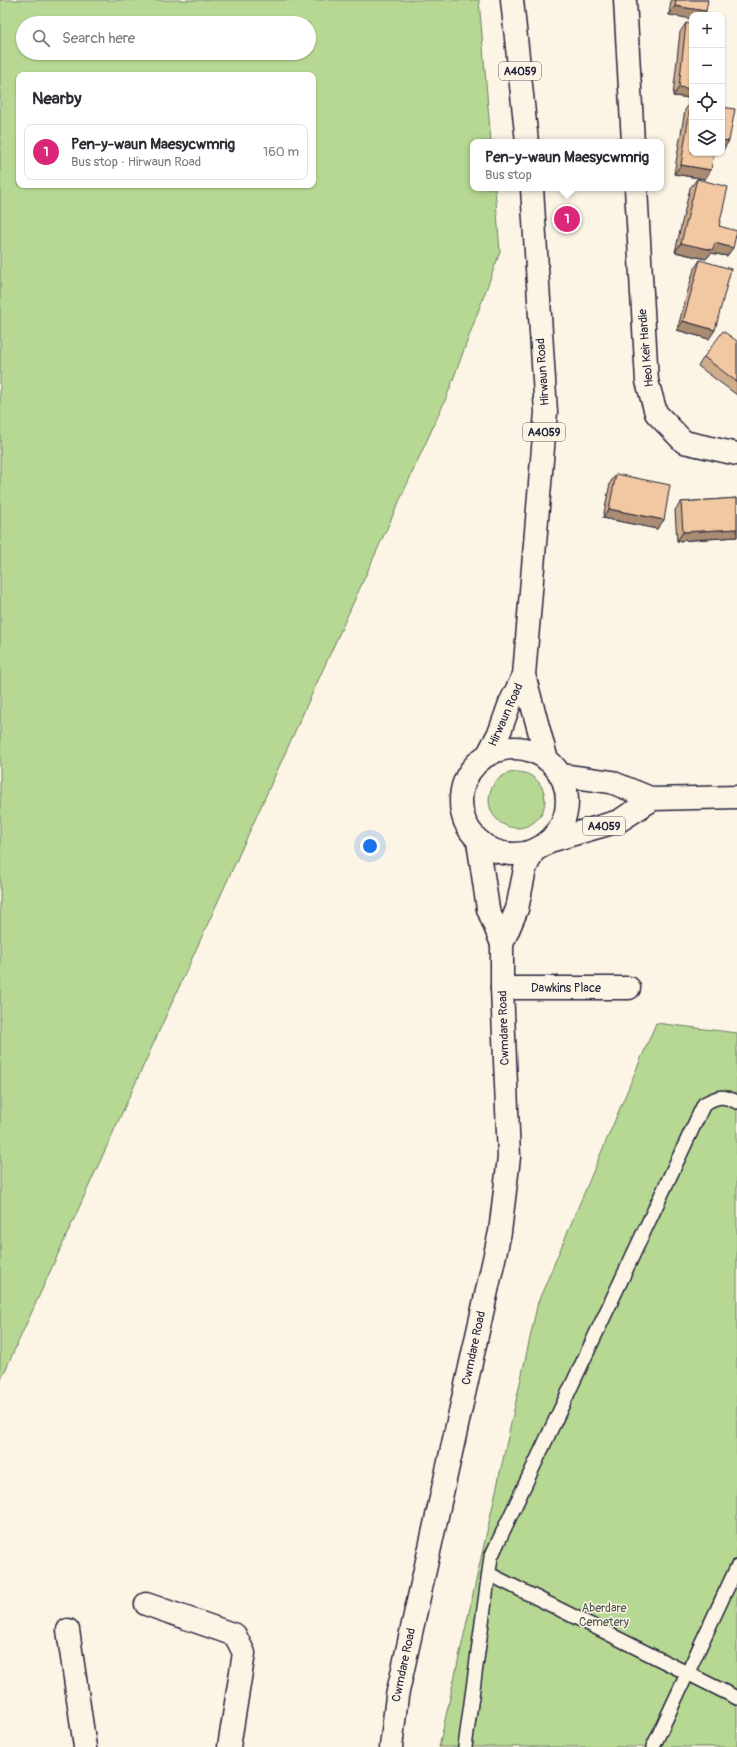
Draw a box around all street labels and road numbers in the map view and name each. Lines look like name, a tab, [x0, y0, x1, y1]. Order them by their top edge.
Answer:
road number: A4059	[499, 62, 541, 80]
street label: Heol Keir Hardie	[635, 308, 657, 388]
street label: Hirwaun Road	[533, 338, 553, 406]
road number: A4059	[523, 423, 565, 441]
street label: Hirwaun Road	[485, 681, 527, 749]
road number: A4059	[583, 817, 625, 835]
street label: Dawkins Place	[531, 981, 601, 996]
street label: Cwmdare Road	[495, 990, 513, 1066]
street label: Cwmdare Road	[459, 1310, 489, 1386]
street label: Cwmdare Road	[389, 1627, 419, 1703]

